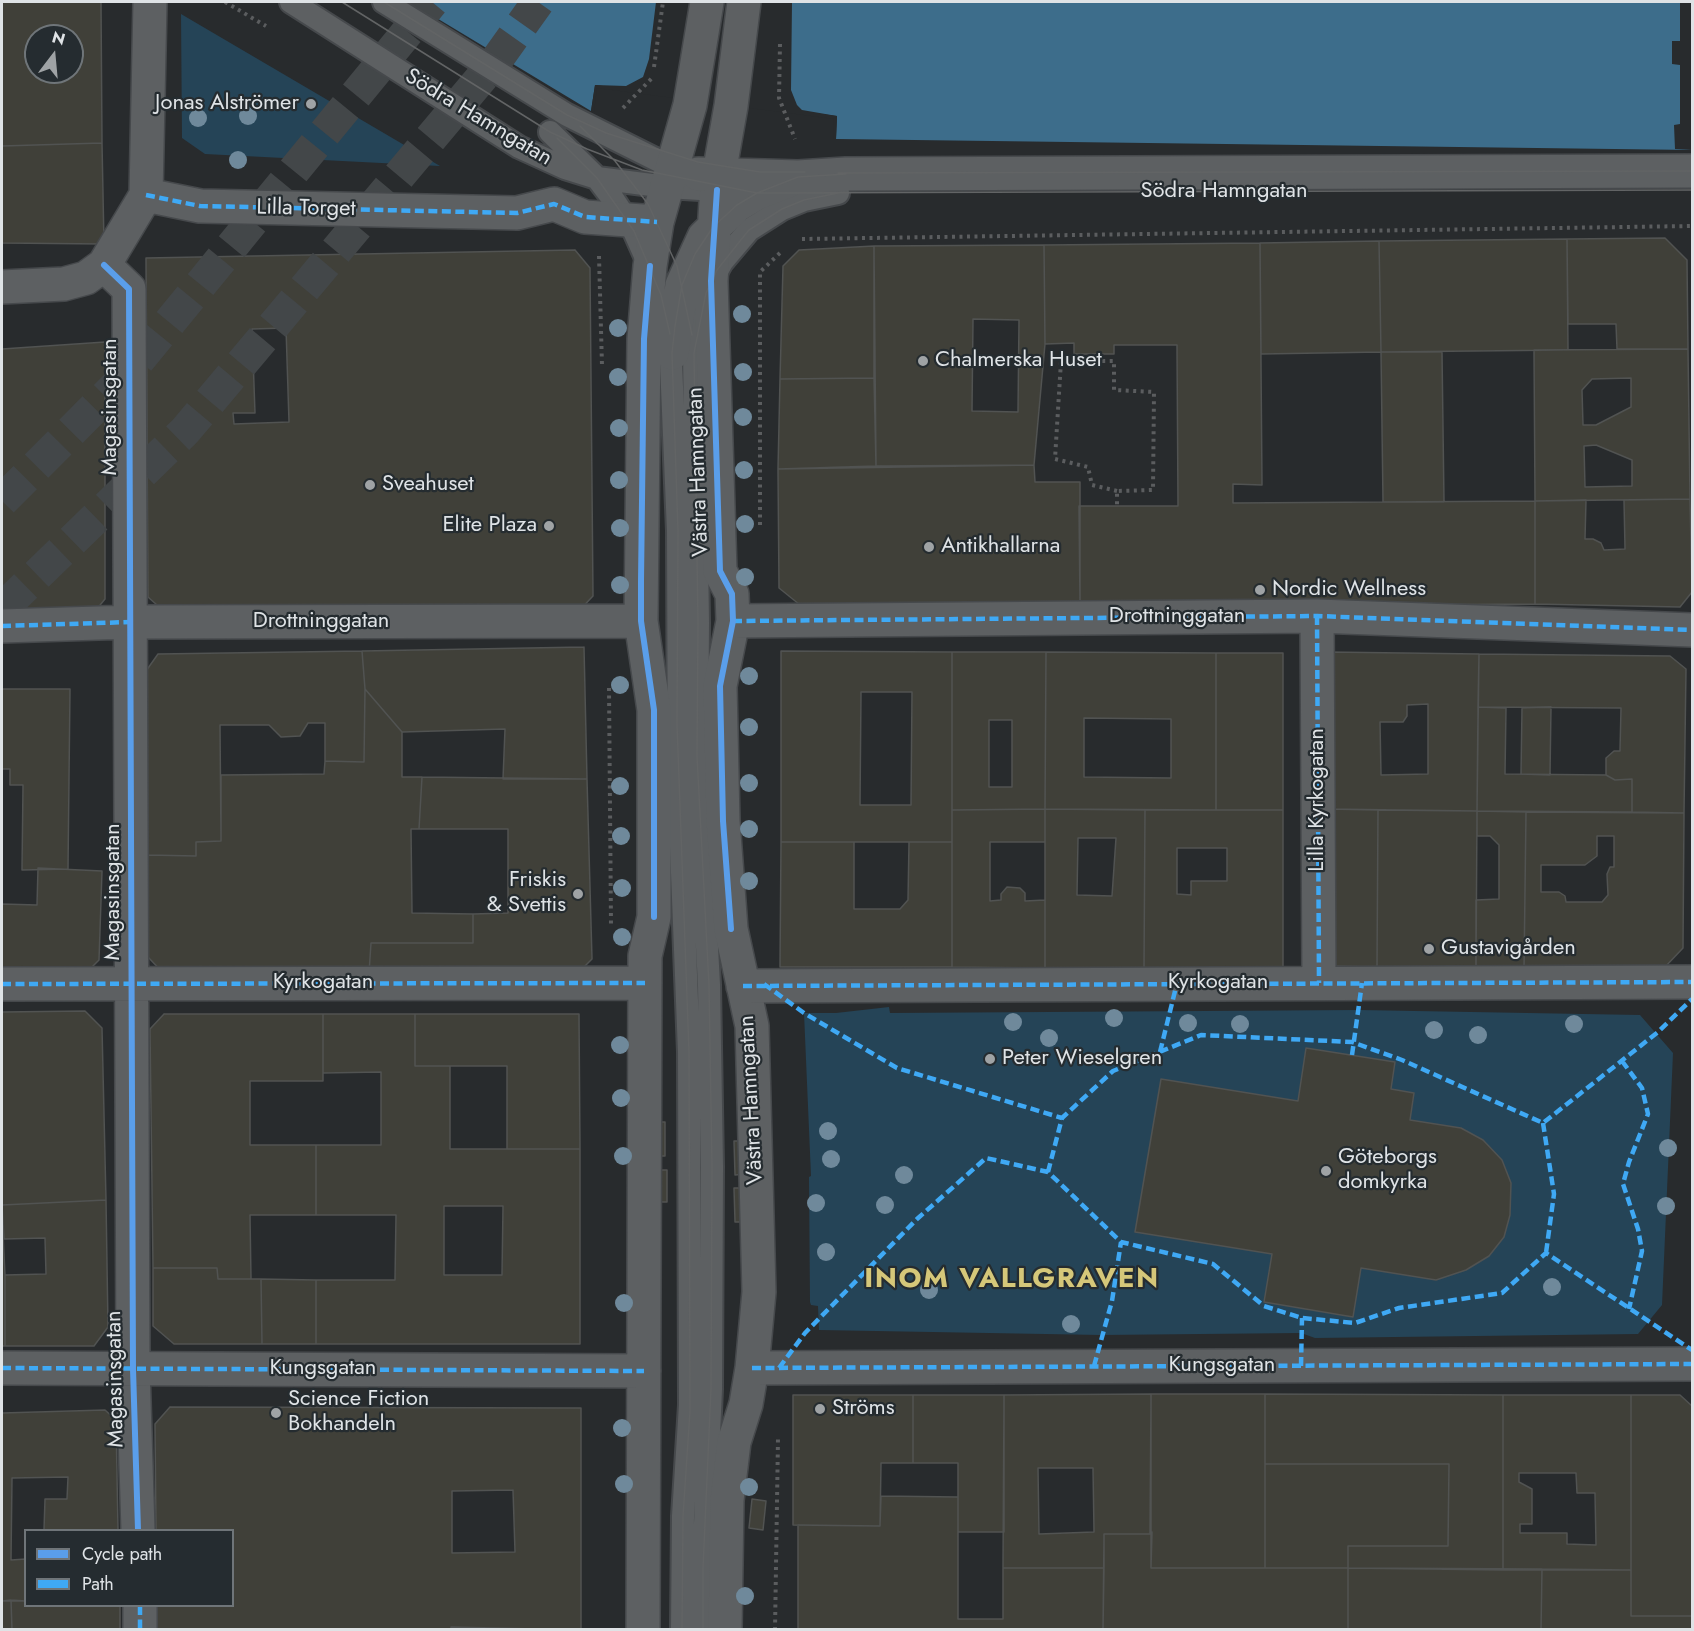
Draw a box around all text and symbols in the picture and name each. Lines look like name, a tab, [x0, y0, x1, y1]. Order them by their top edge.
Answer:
north arrow	[24, 24, 84, 84]
text: N	[49, 25, 68, 51]
street label: Södra Hamngatan	[400, 64, 556, 172]
place label: Jonas Alströmer	[155, 91, 299, 117]
marker: Jonas Alströmer	[304, 97, 318, 111]
street label: Södra Hamngatan	[1141, 179, 1307, 205]
street label: Lilla Torget	[256, 195, 356, 223]
street label: Magasinsgatan	[98, 338, 124, 476]
place label: Chalmerska Huset	[935, 348, 1102, 374]
marker: Chalmerska Huset	[916, 354, 930, 368]
street label: Västra Hamngatan	[683, 387, 715, 557]
place label: Sveahuset	[382, 472, 474, 498]
marker: Sveahuset	[363, 478, 377, 492]
place label: Elite Plaza	[443, 513, 537, 539]
marker: Elite Plaza	[542, 519, 556, 533]
place label: Antikhallarna	[941, 534, 1060, 560]
marker: Antikhallarna	[922, 540, 936, 554]
place label: Nordic Wellness	[1272, 577, 1426, 603]
marker: Nordic Wellness	[1253, 583, 1267, 597]
street label: Drottninggatan	[1109, 604, 1245, 630]
street label: Drottninggatan	[253, 609, 389, 635]
street label: Lilla Kyrkogatan	[1305, 728, 1331, 872]
street label: Magasinsgatan	[101, 823, 127, 961]
place label: Friskis & Svettis	[487, 868, 566, 920]
marker: Friskis & Svettis	[571, 887, 585, 901]
place label: Gustavigården	[1441, 936, 1576, 962]
marker: Gustavigården	[1422, 942, 1436, 956]
street label: Kyrkogatan	[273, 970, 373, 996]
street label: Kyrkogatan	[1168, 970, 1268, 996]
street label: Västra Hamngatan	[734, 1015, 770, 1185]
place label: Peter Wieselgren	[1002, 1046, 1162, 1072]
marker: Peter Wieselgren	[983, 1052, 997, 1066]
place label: Göteborgs domkyrka	[1338, 1145, 1437, 1196]
marker: Göteborgs domkyrka	[1319, 1164, 1333, 1178]
district label: INOM VALLGRAVEN	[864, 1263, 1160, 1297]
street label: Magasinsgatan	[102, 1310, 130, 1448]
street label: Kungsgatan	[1169, 1353, 1275, 1379]
street label: Kungsgatan	[270, 1356, 376, 1382]
place label: Science Fiction Bokhandeln	[288, 1387, 429, 1438]
place label: Ströms	[832, 1396, 895, 1422]
marker: Ströms	[813, 1402, 827, 1416]
marker: Science Fiction Bokhandeln	[269, 1406, 283, 1420]
legend	[24, 1529, 234, 1607]
text: Cycle path	[82, 1541, 162, 1567]
text: Path	[82, 1571, 114, 1597]

